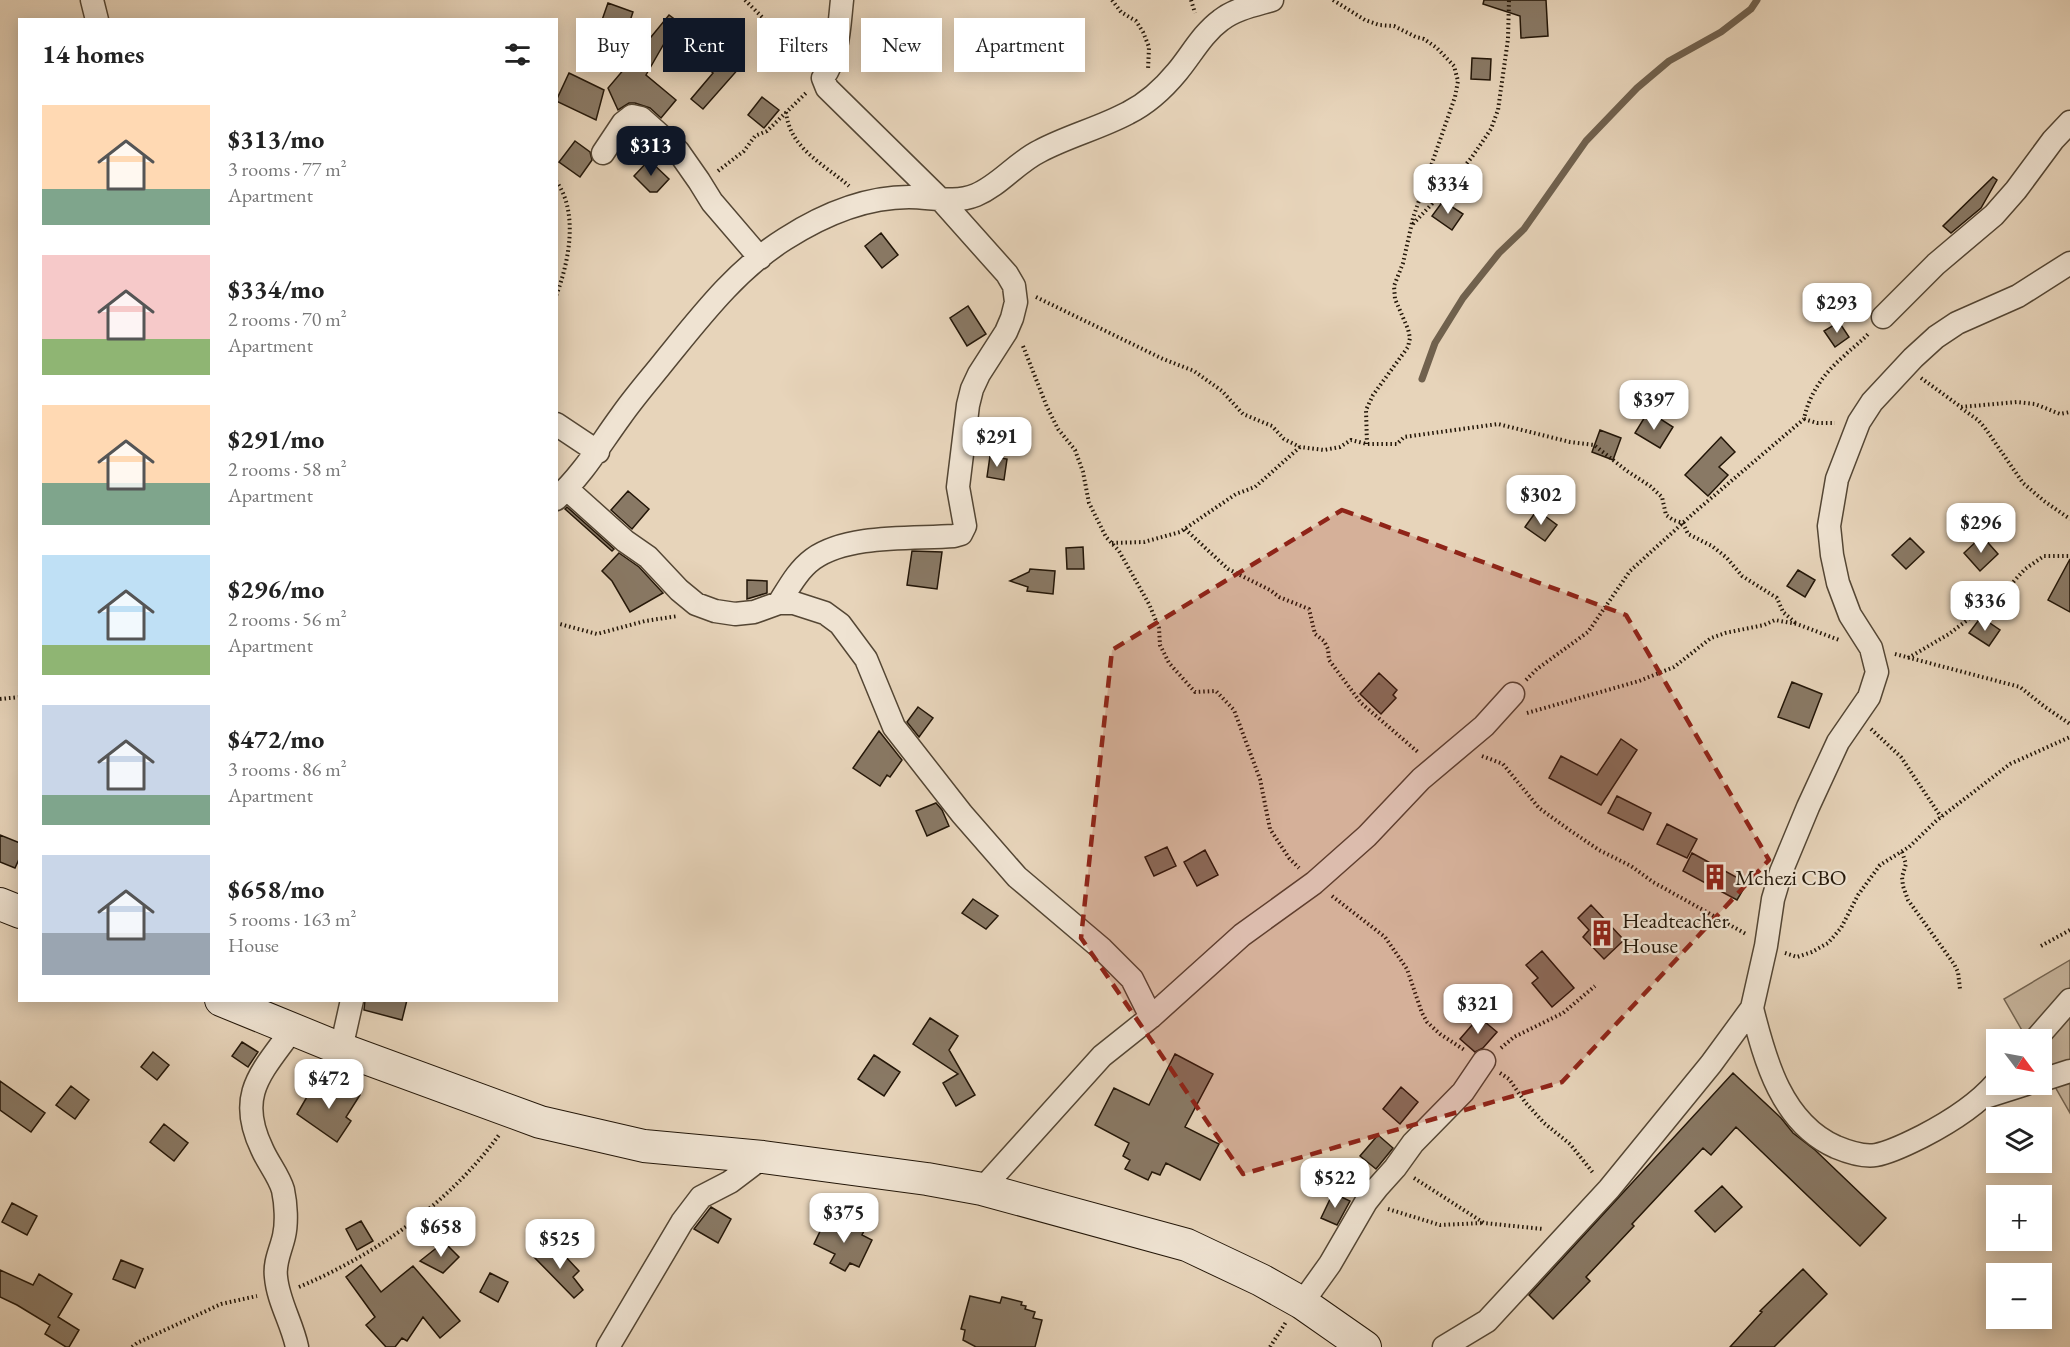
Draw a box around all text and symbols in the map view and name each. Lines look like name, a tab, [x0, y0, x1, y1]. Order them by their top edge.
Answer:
chip: Buy	[576, 18, 651, 72]
chip: Rent	[663, 18, 745, 72]
chip: Filters	[757, 18, 849, 72]
chip: New	[861, 18, 942, 72]
chip: Apartment	[954, 18, 1085, 72]
text: 14 homes	[42, 37, 144, 71]
icon: filters	[501, 38, 534, 71]
text: $313/mo	[228, 122, 324, 156]
pin: $313	[615, 126, 687, 177]
icon: home	[90, 129, 162, 201]
text: $313	[631, 132, 671, 158]
text: 3 rooms · 77 m²	[228, 156, 347, 182]
pin: $334	[1412, 164, 1484, 215]
text: $334	[1428, 170, 1468, 196]
text: Apartment	[228, 182, 313, 208]
text: $334/mo	[228, 272, 324, 306]
icon: home	[90, 279, 162, 351]
pin: $293	[1801, 283, 1873, 334]
text: $293	[1817, 289, 1857, 315]
text: 2 rooms · 70 m²	[228, 306, 347, 332]
text: Apartment	[228, 332, 313, 358]
pin: $397	[1618, 380, 1690, 431]
text: $397	[1634, 386, 1674, 412]
pin: $291	[961, 417, 1033, 468]
text: $291/mo	[228, 422, 324, 456]
text: $291	[977, 423, 1017, 449]
icon: home	[90, 429, 162, 501]
text: 2 rooms · 58 m²	[228, 456, 347, 482]
pin: $302	[1505, 475, 1577, 526]
text: $302	[1521, 481, 1561, 507]
text: Apartment	[228, 482, 313, 508]
pin: $296	[1945, 503, 2017, 554]
text: $296	[1961, 509, 2001, 535]
text: $296/mo	[228, 572, 324, 606]
icon: home	[90, 579, 162, 651]
pin: $336	[1949, 581, 2021, 632]
text: $336	[1965, 587, 2005, 613]
text: 2 rooms · 56 m²	[228, 606, 347, 632]
text: Apartment	[228, 632, 313, 658]
text: $472/mo	[228, 722, 324, 756]
icon: home	[90, 729, 162, 801]
text: 3 rooms · 86 m²	[228, 756, 347, 782]
text: Apartment	[228, 782, 313, 808]
building icon: Mchezi CBO	[1700, 862, 1730, 892]
place label: Mchezi CBO	[1735, 863, 1847, 892]
text: $658/mo	[228, 872, 324, 906]
icon: home	[90, 879, 162, 951]
text: 5 rooms · 163 m²	[228, 906, 356, 932]
place label: Headteacher House	[1622, 906, 1729, 960]
building icon: Headteacher House	[1587, 918, 1617, 948]
text: House	[228, 932, 279, 958]
pin: $321	[1442, 984, 1514, 1035]
text: $321	[1458, 990, 1498, 1016]
north arrow	[1986, 1029, 2052, 1095]
map controls	[1986, 1029, 2052, 1329]
pin: $472	[293, 1059, 365, 1110]
text: $472	[309, 1065, 349, 1091]
button: layers	[1986, 1107, 2052, 1173]
pin: $522	[1299, 1158, 1371, 1209]
text: $522	[1315, 1164, 1355, 1190]
button: +	[1986, 1185, 2052, 1251]
pin: $375	[808, 1193, 880, 1244]
text: $375	[824, 1199, 864, 1225]
pin: $658	[405, 1207, 477, 1258]
text: $658	[421, 1213, 461, 1239]
pin: $525	[524, 1219, 596, 1270]
text: $525	[540, 1225, 580, 1251]
button: −	[1986, 1263, 2052, 1329]

